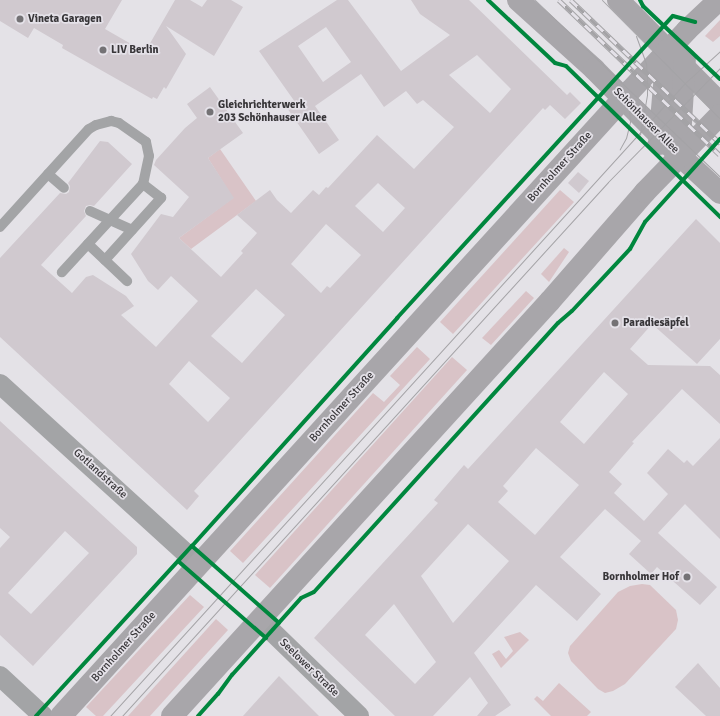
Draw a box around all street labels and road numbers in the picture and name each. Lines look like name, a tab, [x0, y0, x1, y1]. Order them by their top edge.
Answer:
street label: Schönhauser Allee	[610, 85, 682, 157]
street label: Bornholmer Straße	[525, 129, 595, 205]
street label: Bornholmer Straße	[307, 369, 377, 445]
street label: Gotlandstraße	[70, 446, 130, 502]
street label: Bornholmer Straße	[89, 609, 159, 685]
street label: Seelower Straße	[277, 636, 341, 700]

